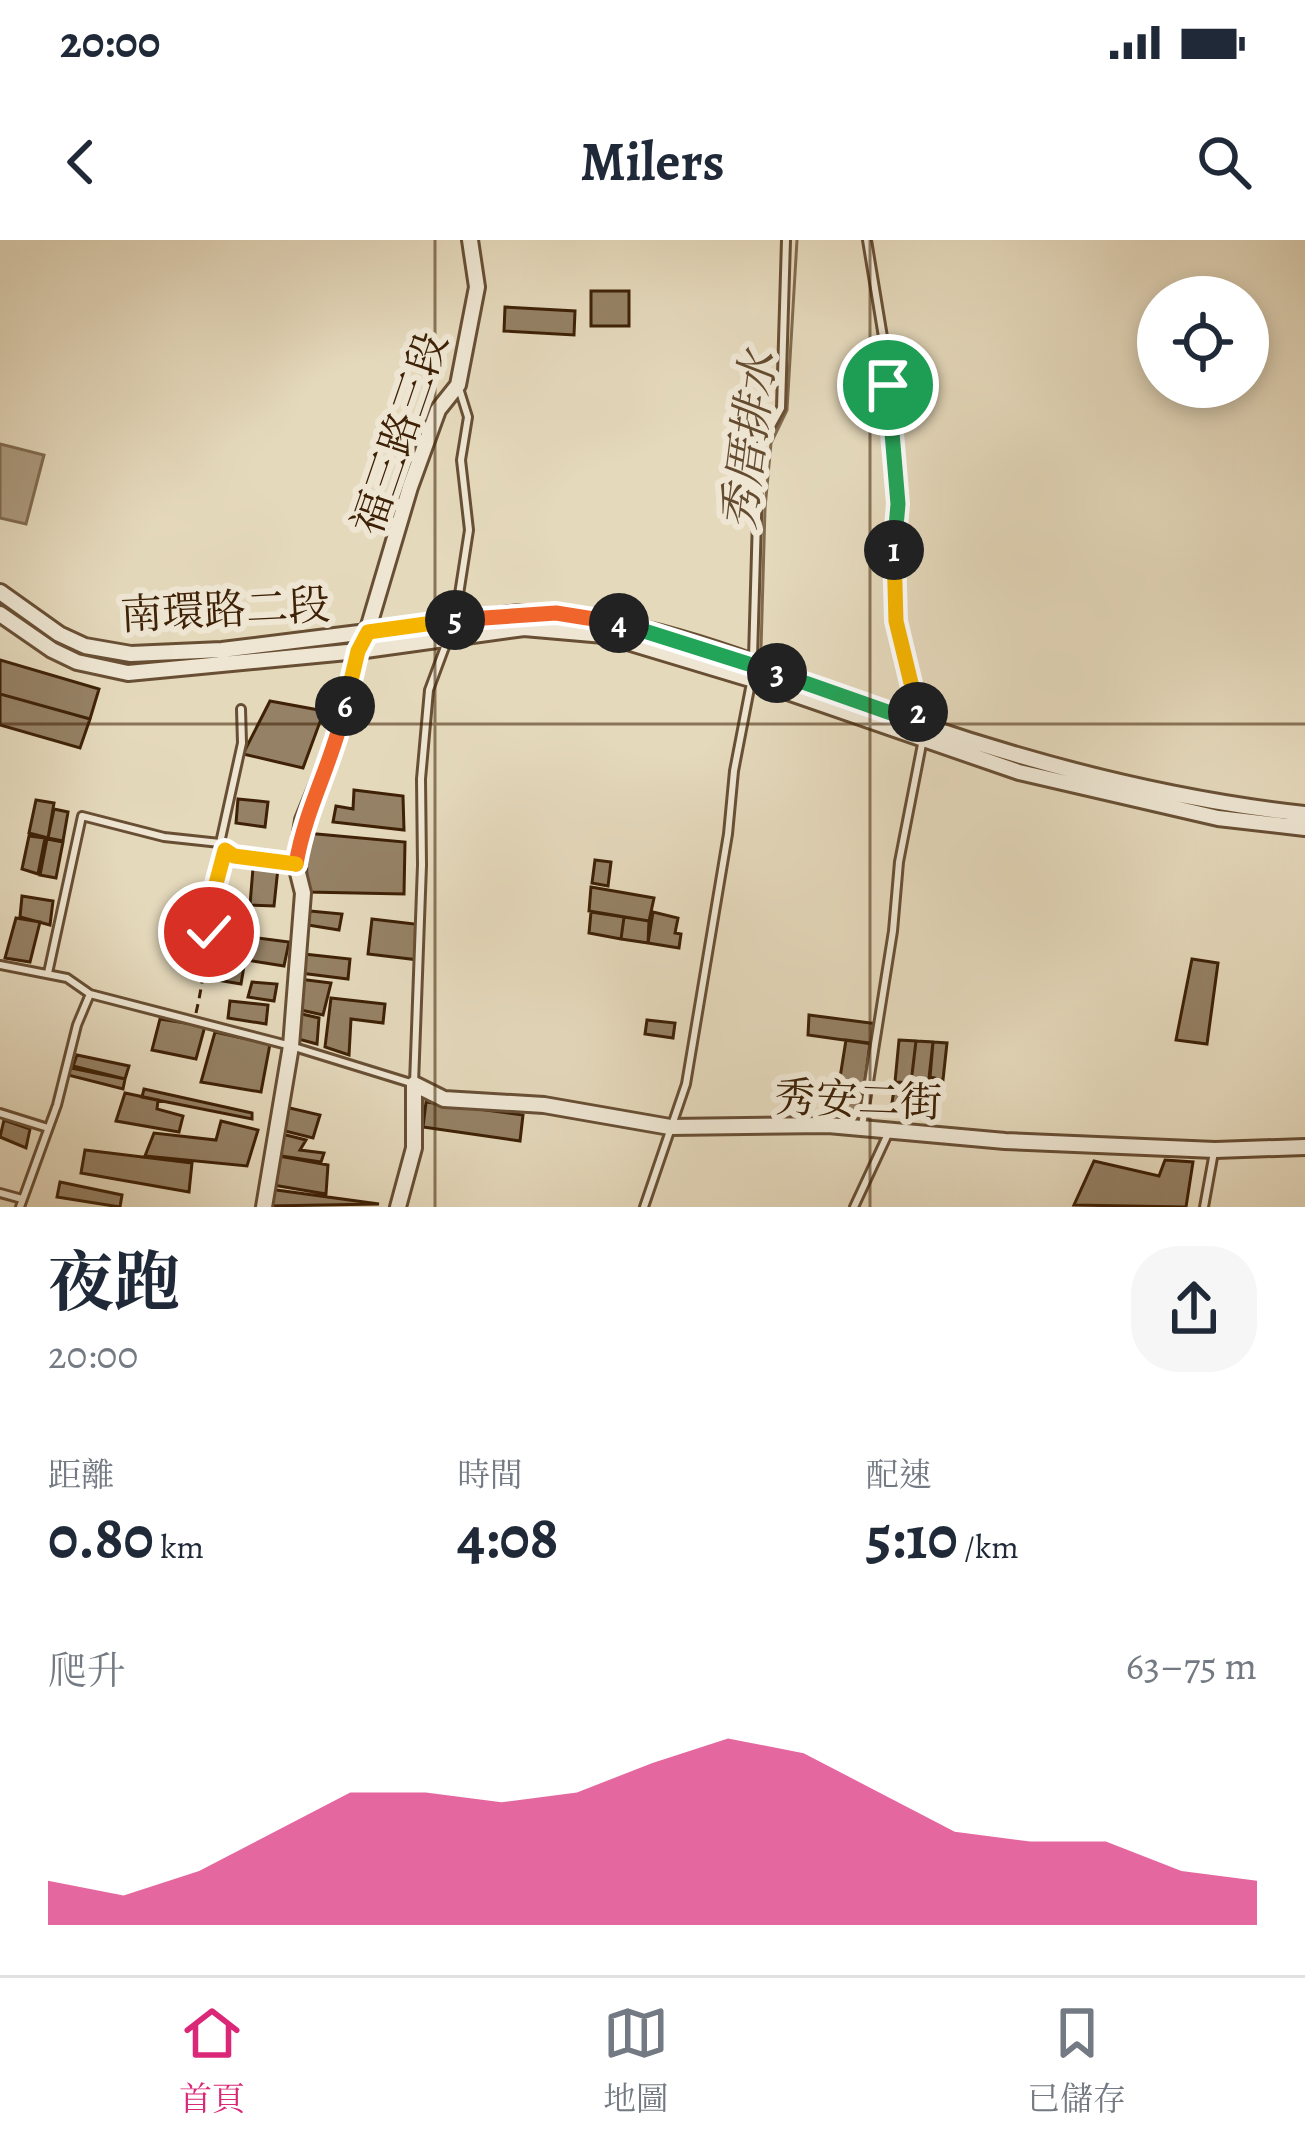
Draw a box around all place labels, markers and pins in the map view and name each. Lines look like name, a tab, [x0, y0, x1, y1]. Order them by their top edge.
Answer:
pin	[837, 334, 939, 436]
pin: 1	[864, 520, 924, 580]
pin: 5	[425, 590, 485, 650]
pin: 4	[589, 593, 649, 653]
pin: 3	[747, 643, 807, 703]
pin: 6	[315, 676, 375, 736]
pin: 2	[888, 682, 948, 742]
pin	[158, 881, 260, 983]

